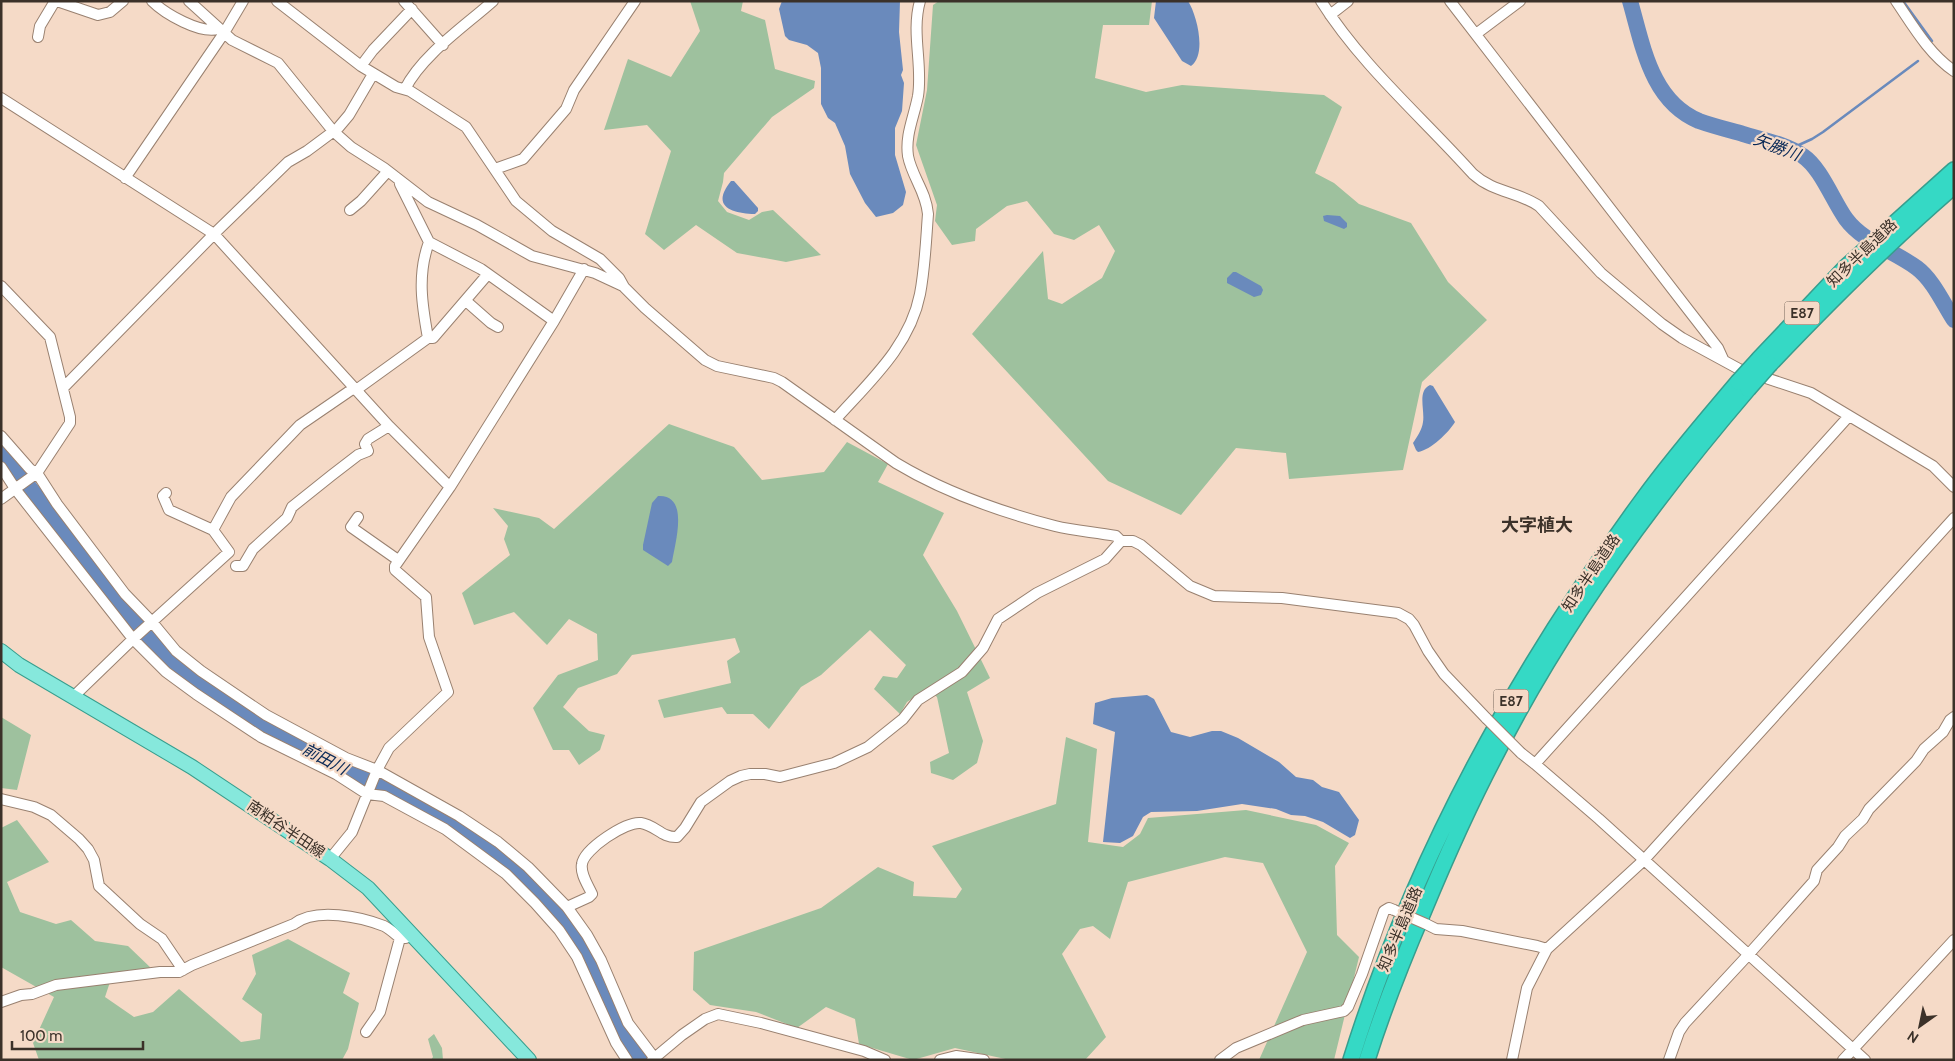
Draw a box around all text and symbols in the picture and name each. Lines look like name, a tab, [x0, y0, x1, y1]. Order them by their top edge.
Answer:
water label: 矢勝川	[1751, 130, 1805, 165]
street label: 知多半島道路	[1823, 215, 1901, 291]
road number: E87	[1784, 302, 1820, 324]
district label: 大字植大	[1501, 514, 1573, 536]
street label: 知多半島道路	[1558, 531, 1624, 615]
road number: E87	[1494, 689, 1528, 712]
water label: 前田川	[299, 739, 352, 780]
street label: 南粕谷半田線	[244, 796, 328, 862]
street label: 知多半島道路	[1374, 884, 1426, 974]
north arrow	[1895, 1001, 1945, 1051]
scale bar	[12, 1018, 144, 1050]
text: 100 m	[20, 1027, 62, 1045]
text: N	[1904, 1027, 1922, 1047]

